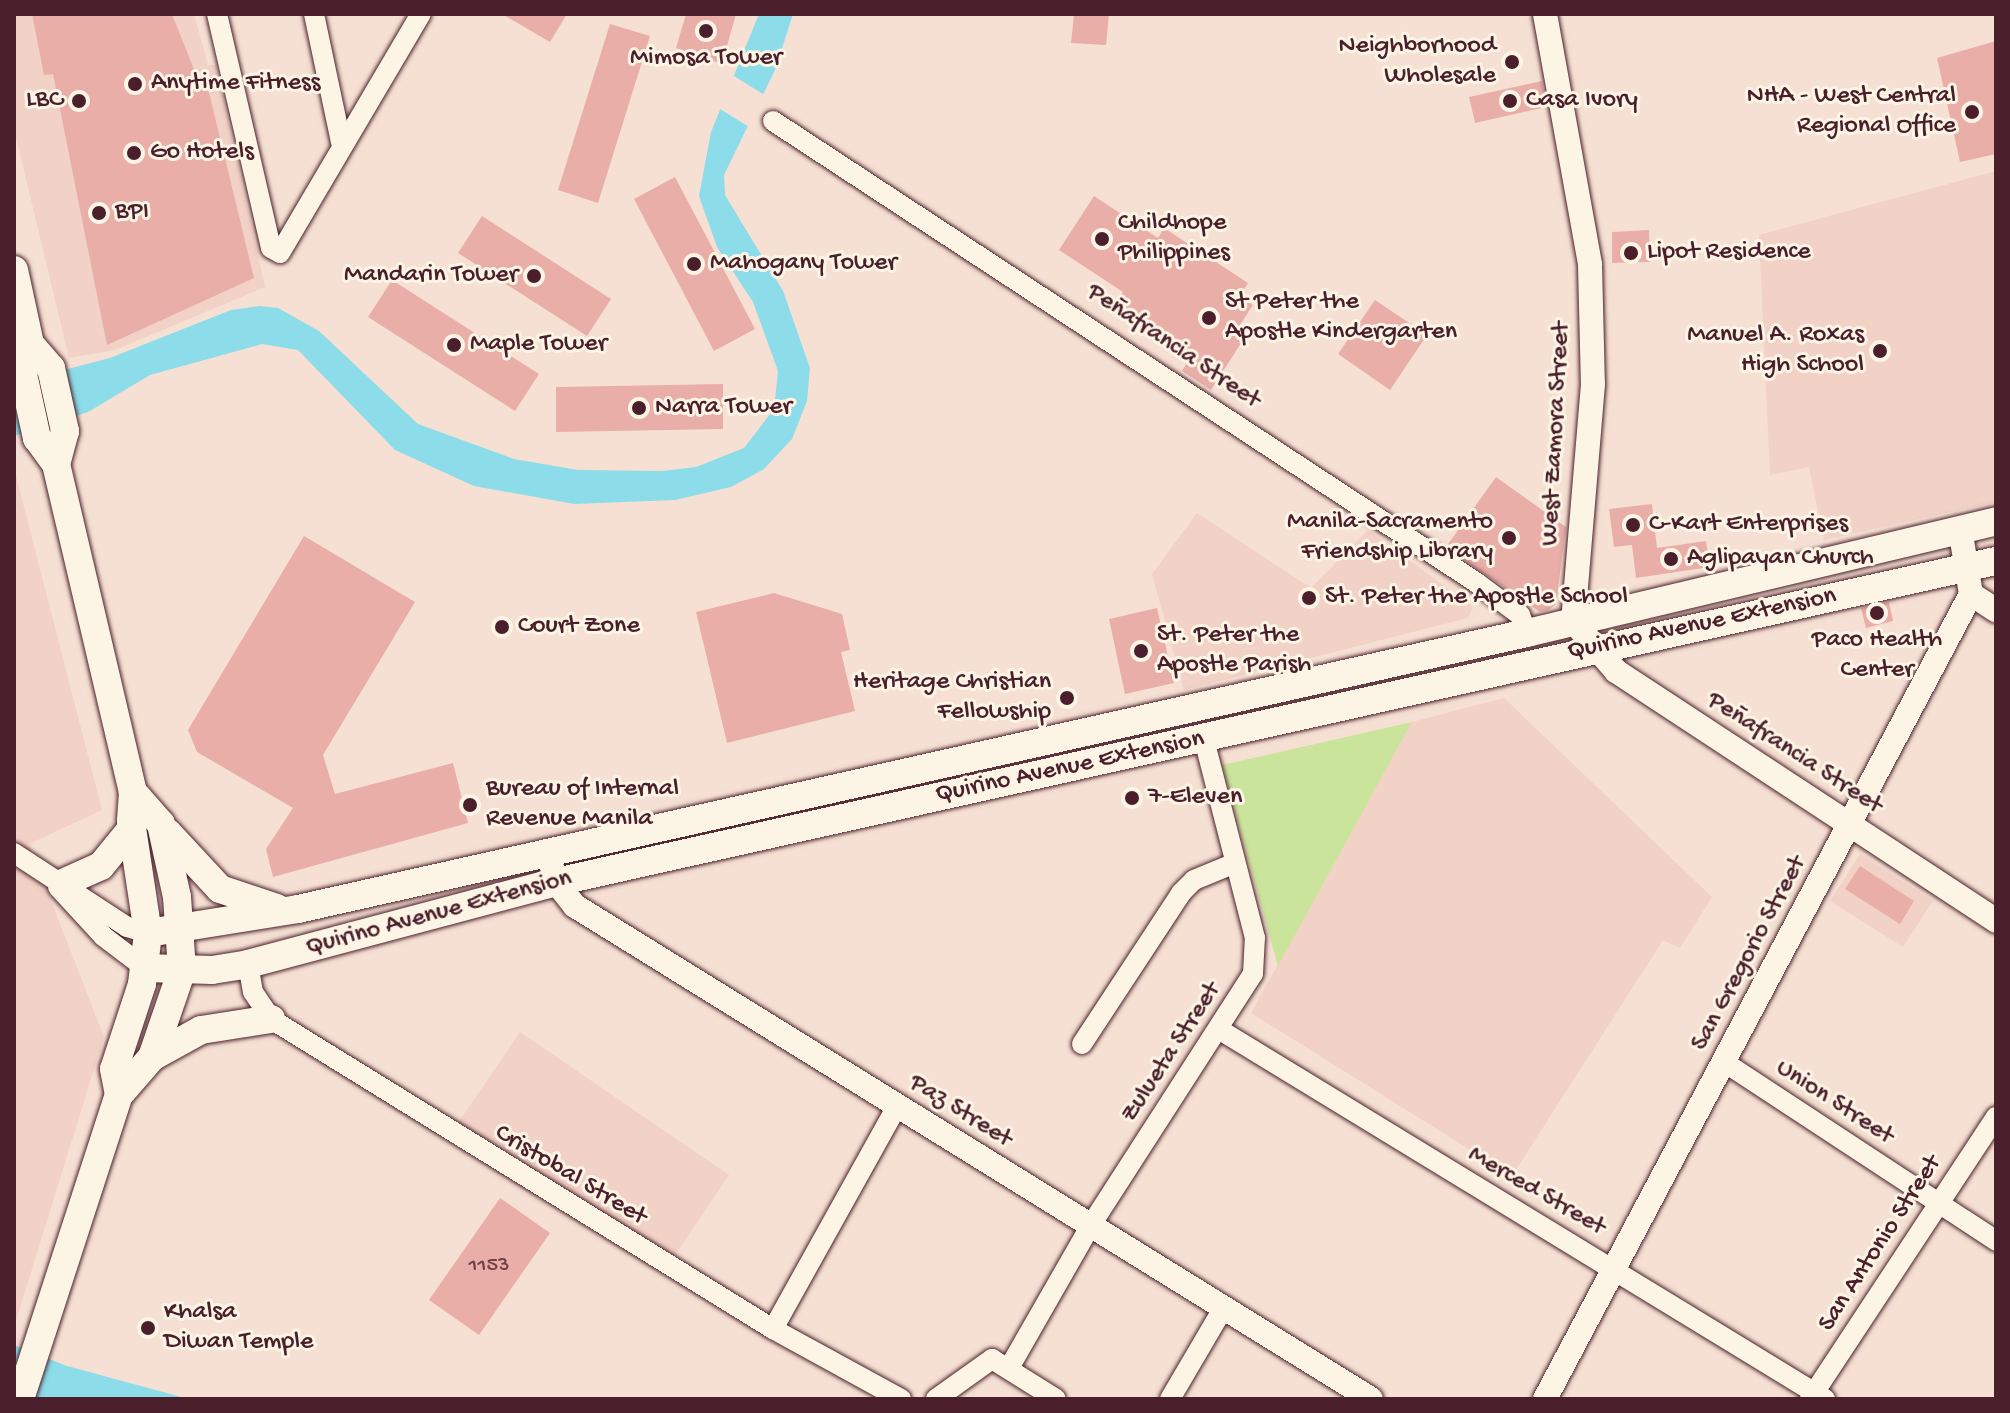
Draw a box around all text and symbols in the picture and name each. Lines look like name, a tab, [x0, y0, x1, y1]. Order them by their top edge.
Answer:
marker: Mimosa Tower	[697, 22, 715, 40]
place label: Neighborhood Wholesale	[1339, 31, 1496, 92]
place label: Mimosa Tower	[630, 43, 782, 75]
marker: Neighborhood Wholesale	[1503, 53, 1521, 71]
place label: Anytime Fitness	[151, 68, 320, 100]
marker: Anytime Fitness	[126, 75, 144, 93]
place label: NHA - West Central Regional Office	[1747, 81, 1956, 142]
place label: LBC	[26, 85, 63, 117]
place label: Casa Ivory	[1526, 85, 1638, 117]
marker: LBC	[70, 92, 88, 110]
marker: Casa Ivory	[1501, 92, 1519, 110]
marker: NHA - West Central Regional Office	[1963, 103, 1981, 121]
place label: Go Hotels	[150, 137, 254, 169]
marker: Go Hotels	[125, 144, 143, 162]
place label: BPI	[115, 197, 149, 229]
marker: BPI	[90, 204, 108, 222]
place label: Childhope Philippines	[1118, 208, 1230, 270]
marker: Childhope Philippines	[1093, 230, 1111, 248]
place label: Lipot Residence	[1647, 237, 1811, 269]
marker: Lipot Residence	[1622, 244, 1640, 262]
place label: Mahogany Tower	[710, 248, 897, 280]
marker: Mahogany Tower	[685, 255, 703, 273]
place label: Mandarin Tower	[344, 260, 518, 292]
marker: Mandarin Tower	[525, 267, 543, 285]
street label: Peñafrancia Street	[1080, 277, 1266, 417]
place label: St Peter the Apostle Kindergarten	[1225, 287, 1457, 348]
marker: St Peter the Apostle Kindergarten	[1200, 309, 1218, 327]
place label: Manuel A. Roxas High School	[1687, 320, 1864, 382]
street label: West Zamora Street	[1536, 321, 1578, 547]
place label: Maple Tower	[470, 329, 607, 361]
marker: Maple Tower	[445, 336, 463, 354]
marker: Manuel A. Roxas High School	[1871, 342, 1889, 360]
place label: Narra Tower	[655, 392, 792, 424]
marker: Narra Tower	[630, 399, 648, 417]
place label: Manila-Sacramento Friendship Library	[1287, 507, 1493, 568]
place label: C-Kart Enterprises	[1649, 509, 1848, 541]
marker: C-Kart Enterprises	[1624, 516, 1642, 534]
marker: Manila-Sacramento Friendship Library	[1500, 529, 1518, 547]
place label: Aglipayan Church	[1687, 543, 1874, 575]
marker: Aglipayan Church	[1662, 550, 1680, 568]
street label: Quirino Avenue Extension	[1565, 581, 1839, 669]
place label: St. Peter the Apostle School	[1325, 582, 1628, 614]
marker: St. Peter the Apostle School	[1300, 589, 1318, 607]
marker: Paco Health Center	[1868, 604, 1886, 622]
place label: Court Zone	[518, 611, 640, 643]
marker: Court Zone	[493, 618, 511, 636]
place label: St. Peter the Apostle Parish	[1157, 620, 1311, 682]
place label: Paco Health Center	[1812, 625, 1942, 686]
marker: St. Peter the Apostle Parish	[1132, 642, 1150, 660]
place label: Heritage Christian Fellowship	[853, 667, 1051, 728]
street label: Peñafrancia Street	[1700, 686, 1888, 822]
marker: Heritage Christian Fellowship	[1058, 689, 1076, 707]
street label: Quirino Avenue Extension	[933, 724, 1207, 812]
place label: Bureau of Internal Revenue Manila	[486, 774, 679, 836]
place label: 7-Eleven	[1148, 782, 1242, 814]
marker: 7-Eleven	[1123, 789, 1141, 807]
marker: Bureau of Internal Revenue Manila	[461, 796, 479, 814]
street label: San Gregorio Street	[1685, 851, 1815, 1057]
street label: Quirino Avenue Extension	[303, 863, 575, 965]
street label: Zulueta Street	[1115, 977, 1229, 1129]
street label: Union Street	[1769, 1053, 1899, 1153]
street label: Paz Street	[903, 1068, 1017, 1156]
street label: Cristobal Street	[488, 1118, 652, 1234]
street label: Merced Street	[1462, 1140, 1610, 1244]
street label: San Antonio Street	[1812, 1150, 1950, 1338]
house number: 1153	[469, 1254, 509, 1280]
place label: Khalsa Diwan Temple	[164, 1297, 314, 1358]
marker: Khalsa Diwan Temple	[139, 1319, 157, 1337]

